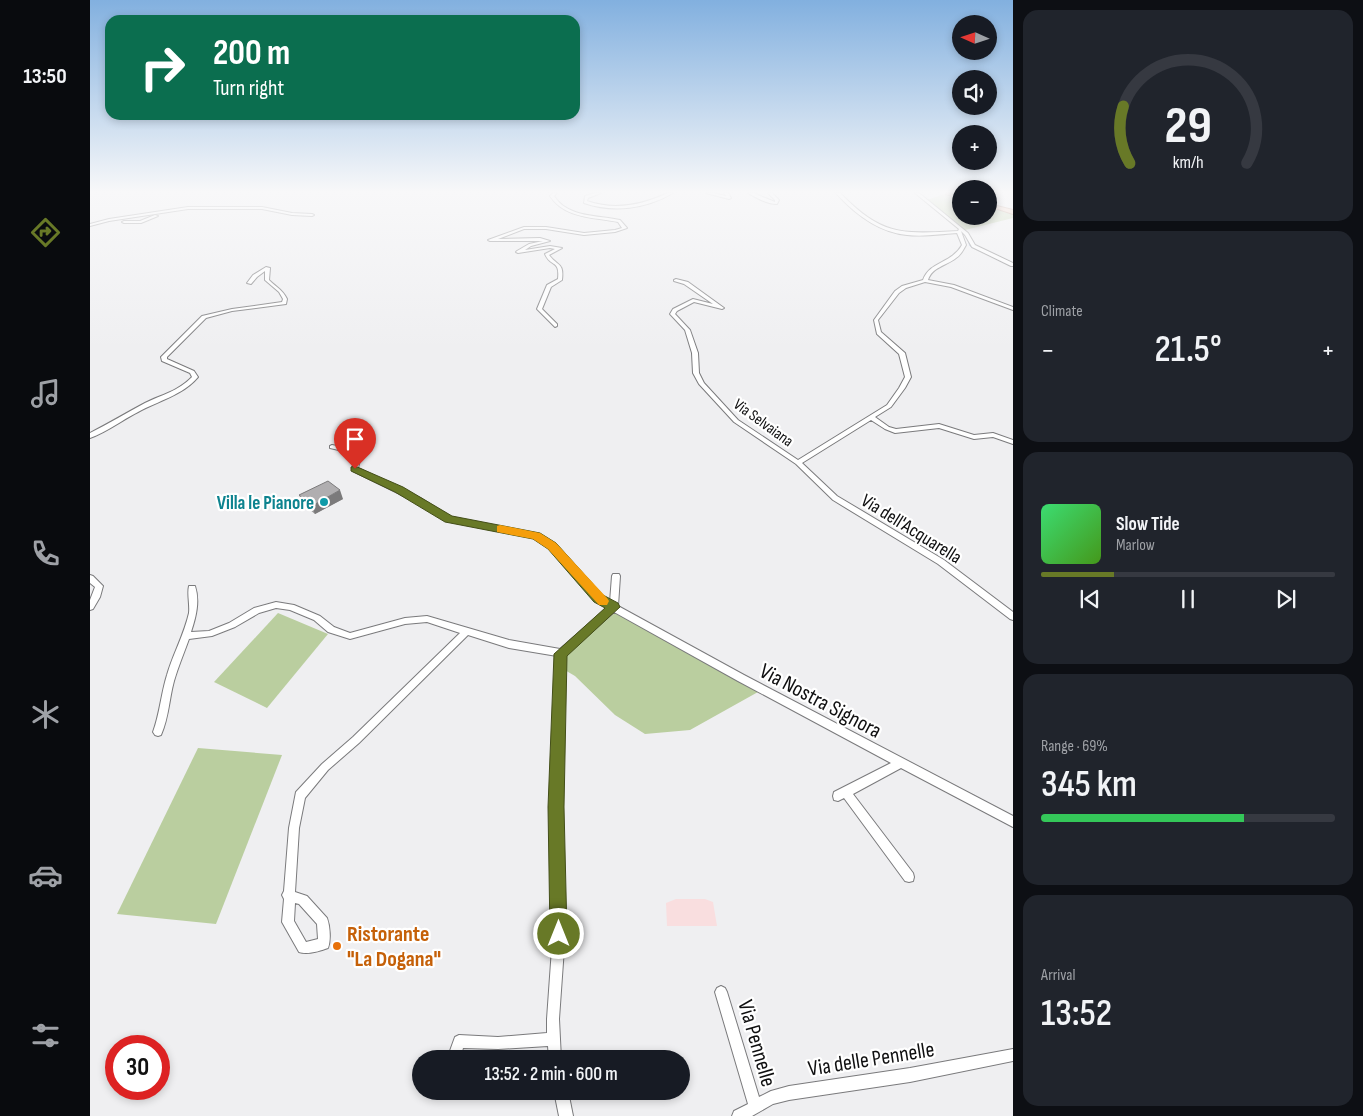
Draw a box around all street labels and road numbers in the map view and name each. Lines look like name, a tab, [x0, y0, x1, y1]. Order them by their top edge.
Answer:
street label: Via Selvaiana	[729, 395, 797, 451]
street label: Via dell'Acquarella	[857, 489, 966, 569]
street label: Via Nostra Signora	[755, 658, 886, 745]
street label: Via Pennelle	[731, 997, 782, 1090]
street label: Via delle Pennelle	[806, 1036, 936, 1083]

